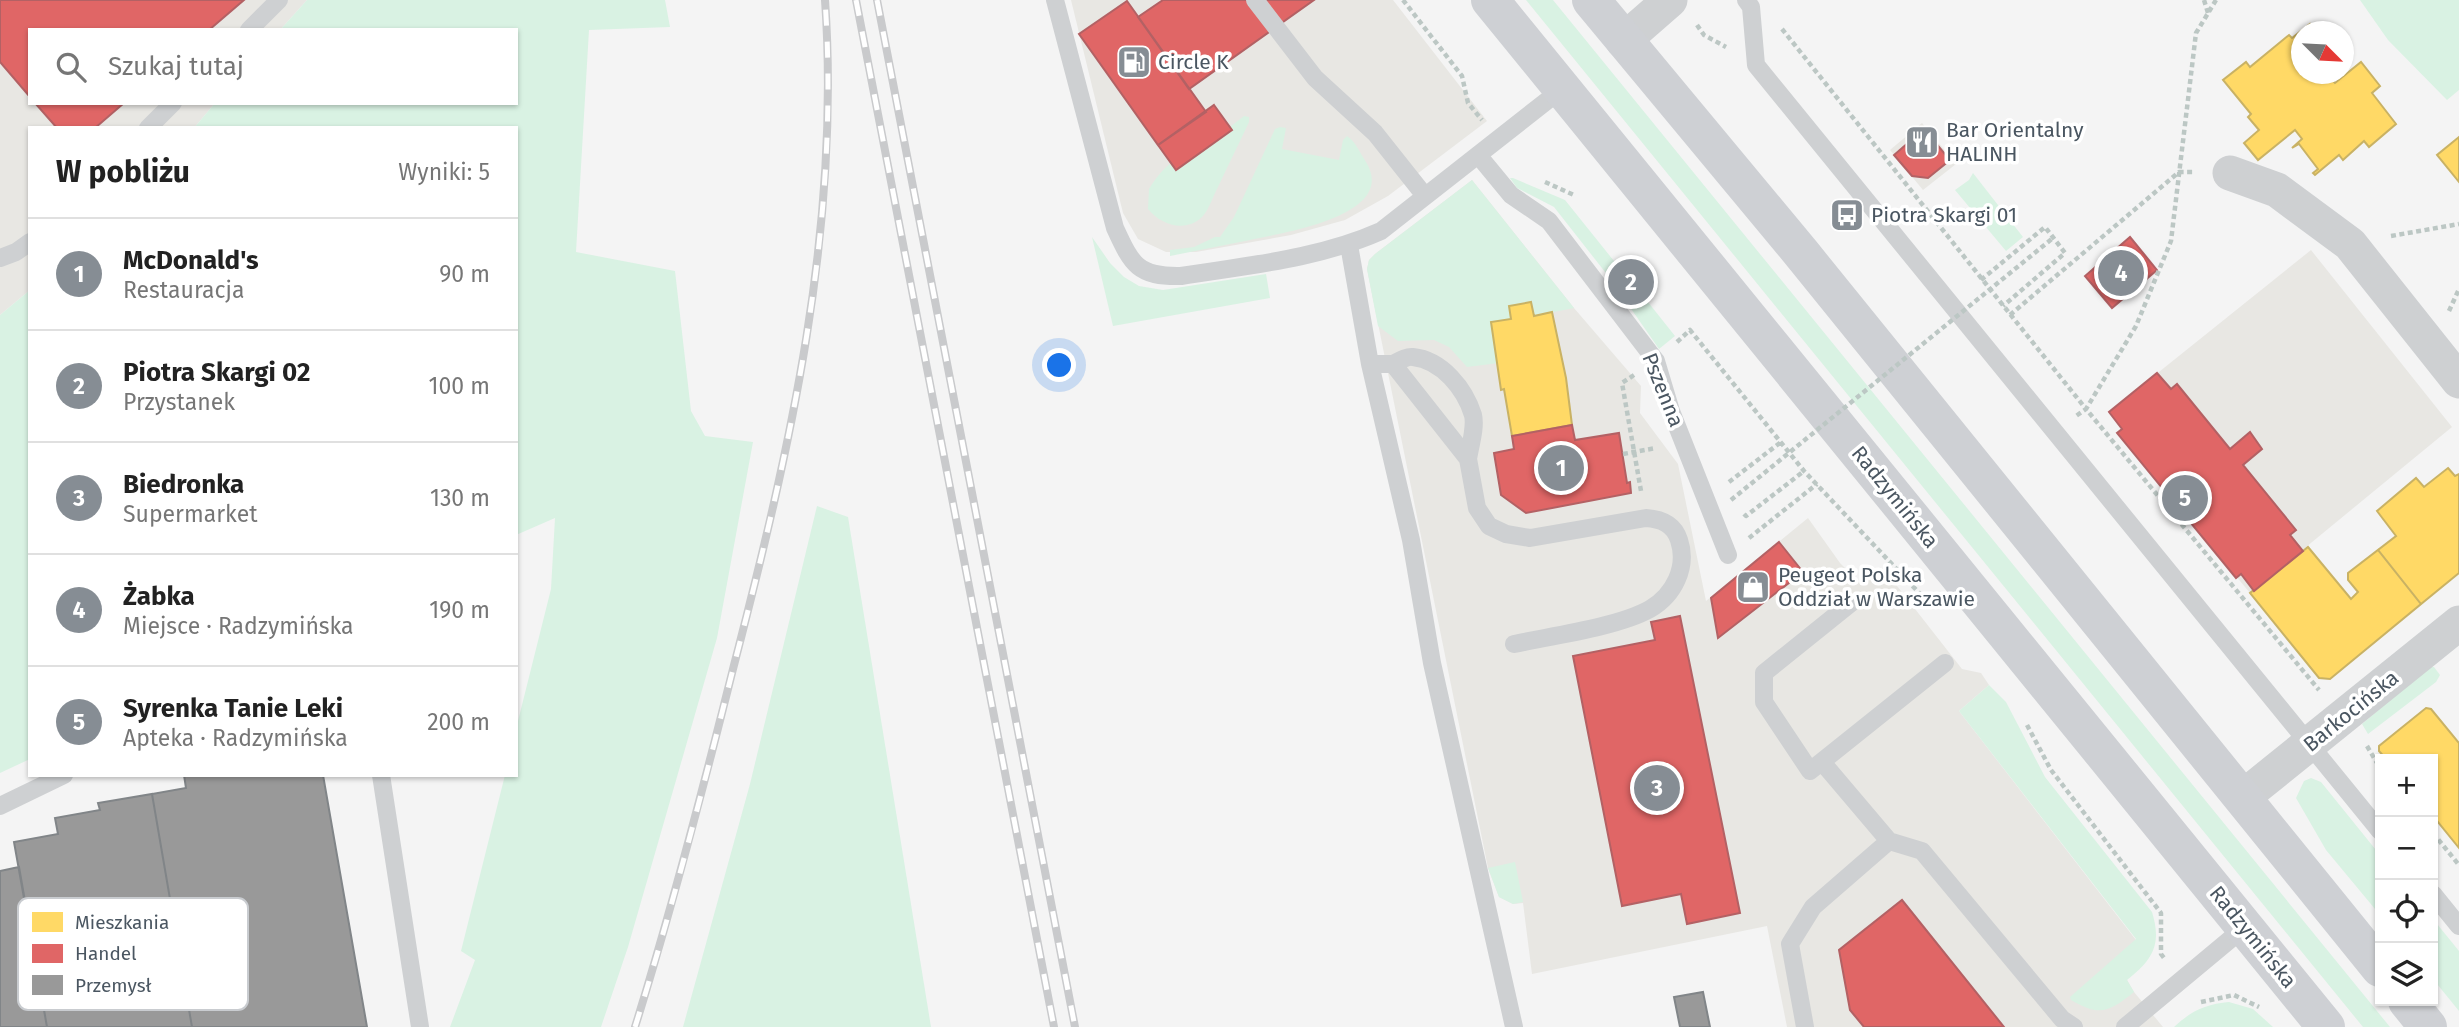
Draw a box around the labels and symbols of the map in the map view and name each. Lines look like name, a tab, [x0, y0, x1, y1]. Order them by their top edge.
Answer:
north arrow	[2291, 21, 2354, 84]
fuel station icon: Circle K	[1115, 43, 1153, 81]
place label: Circle K	[1158, 49, 1229, 75]
place label: Bar Orientalny HALINH	[1946, 117, 2084, 167]
restaurant icon: Bar Orientalny HALINH	[1903, 123, 1941, 161]
bus stop icon: Piotra Skargi 01	[1828, 196, 1866, 234]
place label: Piotra Skargi 01	[1871, 202, 2017, 228]
pin: 4	[2098, 247, 2144, 299]
pin: 2	[1608, 256, 1654, 308]
your location	[1042, 348, 1076, 382]
street label: Pszenna	[1636, 349, 1690, 431]
street label: Radzymińska	[1846, 441, 1944, 553]
pin: 1	[1538, 442, 1584, 494]
pin: 5	[2162, 472, 2208, 524]
place label: Peugeot Polska Oddział w Warszawie	[1778, 562, 1975, 612]
shop icon: Peugeot Polska Oddział w Warszawie	[1734, 568, 1772, 606]
street label: Barkocińska	[2298, 665, 2404, 757]
pin: 3	[1634, 762, 1680, 814]
street label: Radzymińska	[2204, 881, 2302, 993]
legend	[18, 898, 248, 1010]
text: Mieszkania	[75, 911, 169, 934]
text: Handel	[75, 942, 137, 965]
text: Przemysł	[75, 974, 151, 997]

